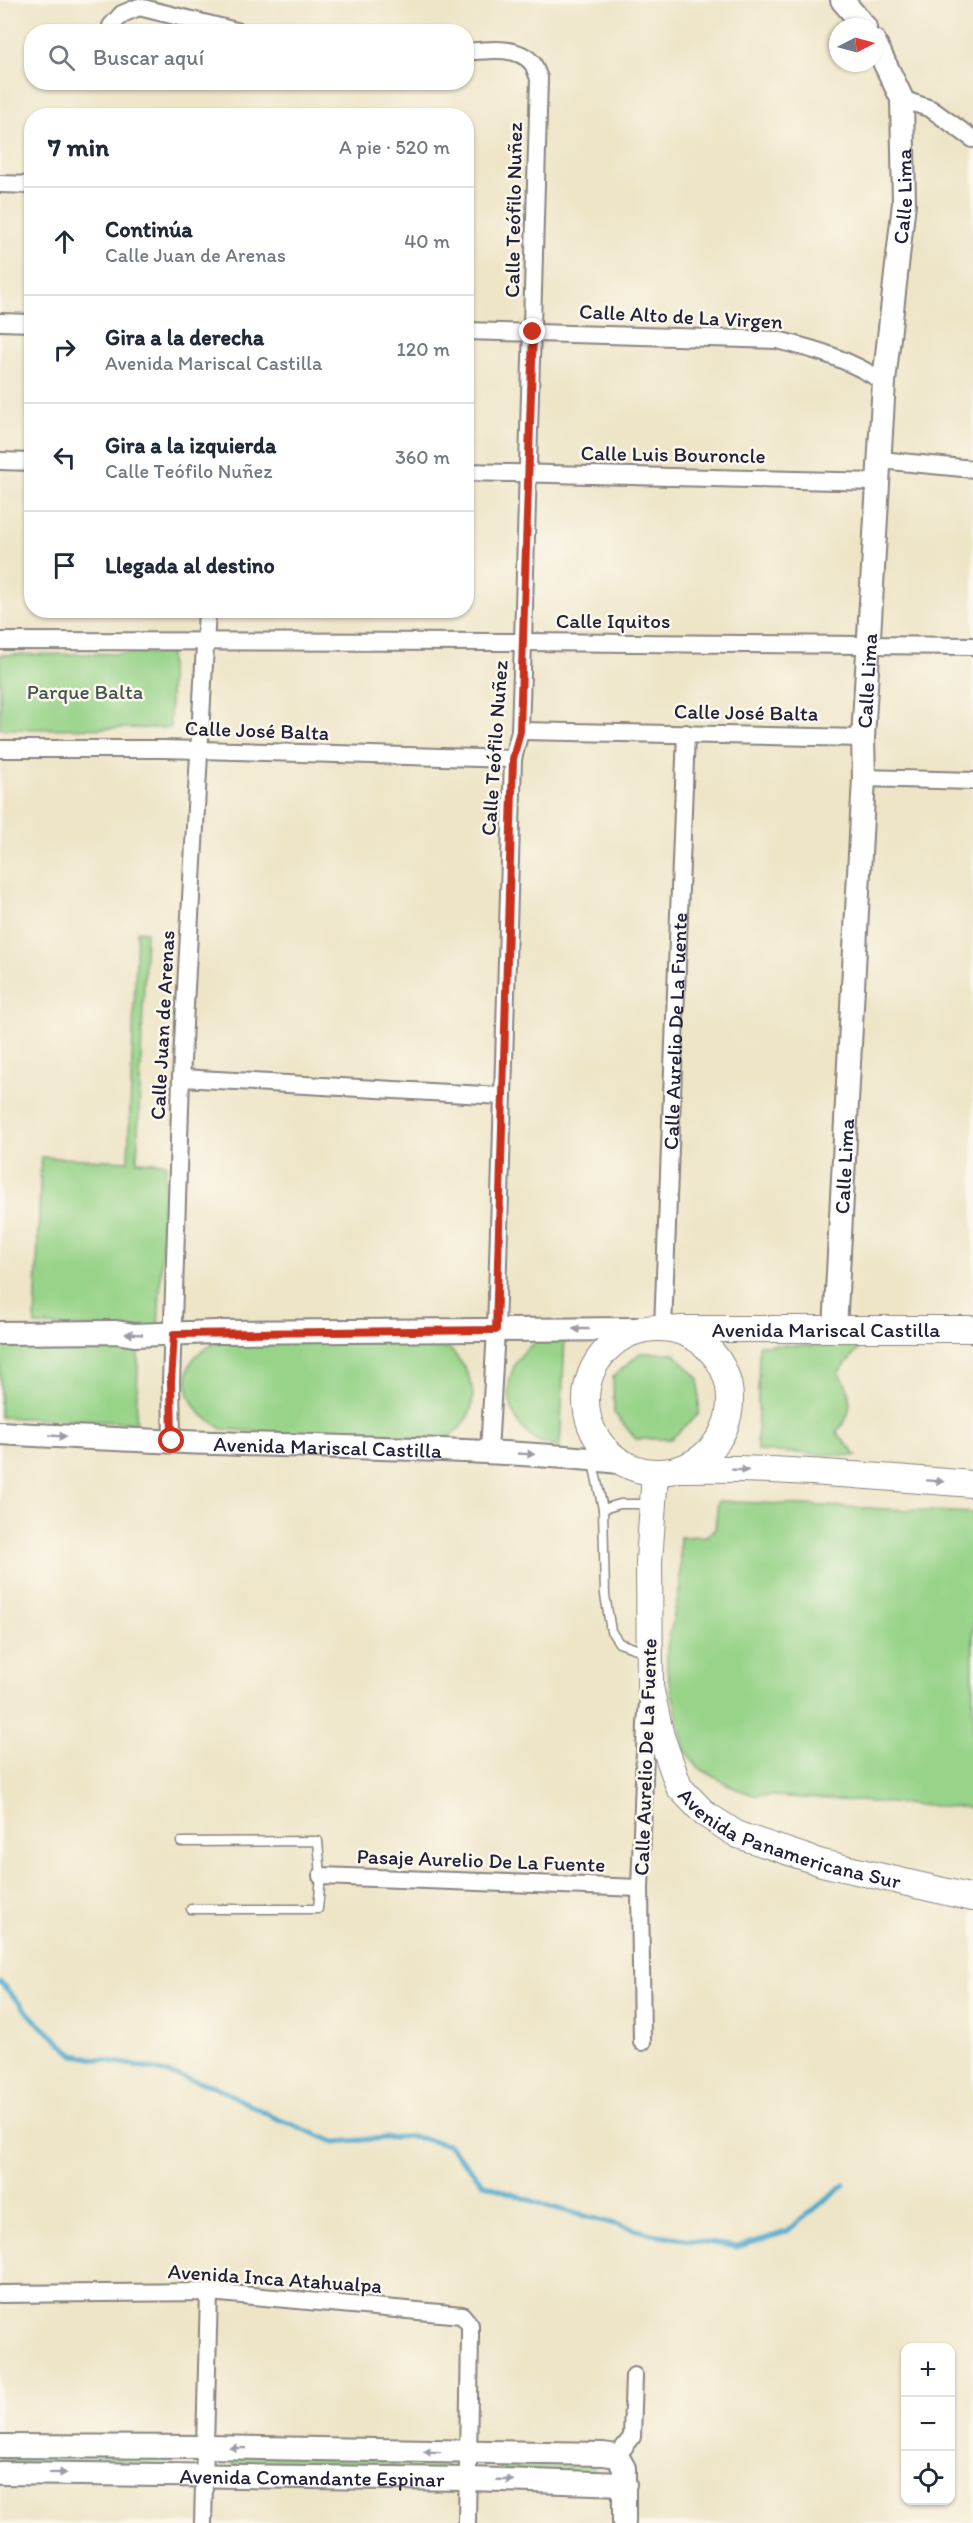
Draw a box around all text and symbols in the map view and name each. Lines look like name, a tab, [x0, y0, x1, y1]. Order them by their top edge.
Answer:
north arrow	[829, 18, 883, 72]
search box	[24, 24, 474, 90]
icon: search	[45, 41, 78, 74]
text: Buscar aquí	[93, 44, 204, 71]
street label: Calle Teófilo Nuñez	[499, 122, 527, 298]
text: 7 min	[48, 131, 109, 163]
text: A pie · 520 m	[339, 135, 450, 159]
street label: Calle Lima	[887, 148, 917, 245]
text: Continúa	[105, 216, 193, 243]
icon: ahead	[48, 225, 81, 258]
text: 40 m	[404, 229, 450, 253]
text: Calle Juan de Arenas	[105, 243, 286, 267]
street label: Calle Alto de La Virgen	[578, 298, 784, 334]
route end	[519, 318, 545, 344]
text: Gira a la derecha	[105, 324, 264, 351]
icon: right	[48, 333, 81, 366]
text: 120 m	[397, 337, 450, 361]
text: Avenida Mariscal Castilla	[105, 351, 322, 375]
text: Gira a la izquierda	[105, 432, 276, 459]
street label: Calle Luis Bouroncle	[580, 440, 766, 468]
icon: left	[48, 441, 81, 474]
text: 360 m	[395, 445, 450, 469]
text: Calle Teófilo Nuñez	[105, 459, 272, 483]
icon: arrive	[48, 549, 81, 582]
text: Llegada al destino	[105, 552, 275, 579]
street label: Calle Iquitos	[556, 608, 670, 633]
street label: Calle Lima	[851, 632, 882, 729]
street label: Calle Teófilo Nuñez	[475, 659, 513, 837]
park label: Parque Balta	[27, 679, 143, 704]
street label: Calle José Balta	[674, 698, 818, 726]
street label: Calle José Balta	[184, 715, 330, 745]
street label: Calle Aurelio De La Fuente	[657, 912, 692, 1151]
street label: Calle Juan de Arenas	[145, 930, 179, 1120]
street label: Calle Lima	[829, 1118, 859, 1215]
street label: Avenida Mariscal Castilla	[712, 1317, 940, 1342]
one-way arrow	[571, 1324, 590, 1334]
one-way arrow	[124, 1329, 143, 1338]
route start	[158, 1427, 184, 1453]
street label: Avenida Mariscal Castilla	[213, 1430, 443, 1463]
one-way arrow	[49, 1432, 68, 1441]
one-way arrow	[517, 1449, 536, 1459]
one-way arrow	[731, 1465, 750, 1474]
one-way arrow	[926, 1476, 945, 1486]
street label: Calle Aurelio De La Fuente	[628, 1638, 662, 1876]
street label: Avenida Panamericana Sur	[674, 1782, 904, 1894]
street label: Pasaje Aurelio De La Fuente	[356, 1843, 606, 1877]
street label: Avenida Inca Atahualpa	[167, 2258, 383, 2298]
map controls	[901, 2343, 955, 2505]
button: +	[901, 2343, 955, 2397]
button: −	[901, 2397, 955, 2451]
one-way arrow	[228, 2443, 247, 2453]
one-way arrow	[423, 2448, 442, 2457]
button: locate	[901, 2451, 955, 2505]
street label: Avenida Comandante Espinar	[179, 2463, 445, 2491]
one-way arrow	[49, 2469, 68, 2478]
one-way arrow	[496, 2476, 515, 2485]

